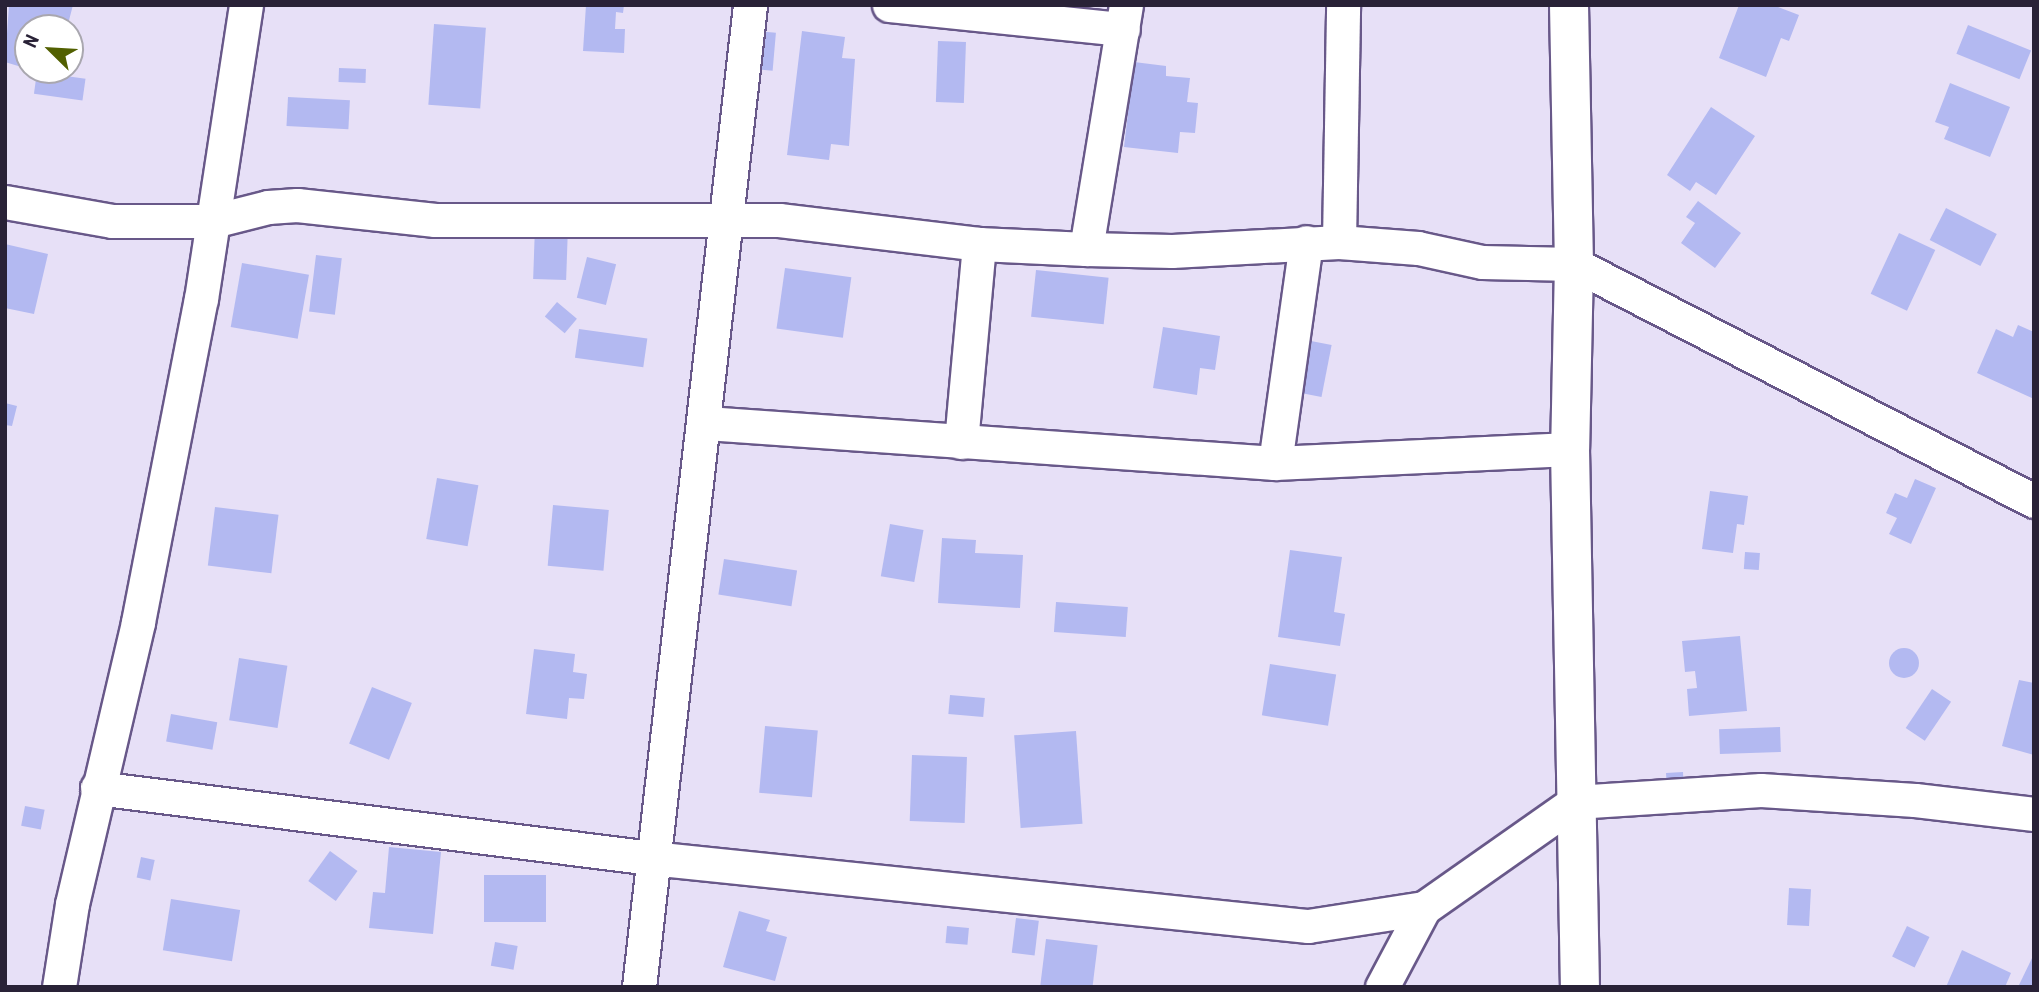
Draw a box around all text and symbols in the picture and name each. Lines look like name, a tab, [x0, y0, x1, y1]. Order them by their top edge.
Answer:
north arrow	[14, 14, 84, 84]
text: N	[18, 31, 44, 51]

